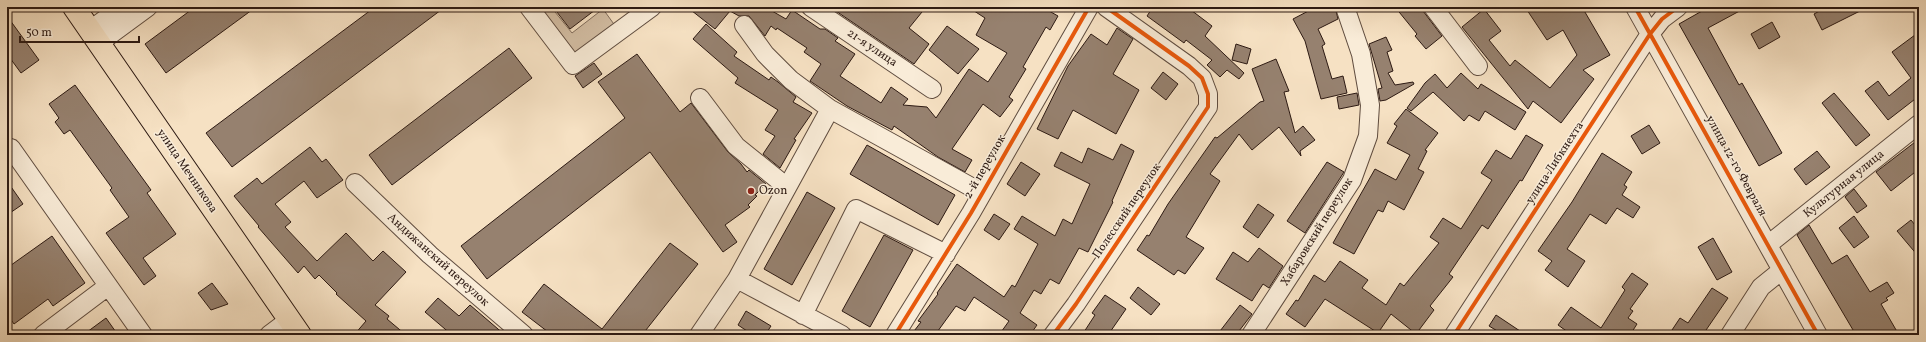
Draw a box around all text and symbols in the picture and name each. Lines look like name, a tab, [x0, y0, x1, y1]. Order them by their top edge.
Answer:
scale bar	[20, 18, 139, 44]
text: 50 m	[26, 25, 52, 41]
street label: 21-я улица	[844, 25, 900, 71]
street label: улица 12-го Февраля	[1702, 113, 1770, 219]
street label: улица Либкнехта	[1522, 119, 1588, 207]
street label: улица Мечникова	[153, 126, 221, 216]
street label: 2-й переулок	[960, 131, 1010, 202]
street label: Культурная улица	[1800, 146, 1888, 222]
street label: Полесский переулок	[1089, 159, 1165, 262]
street label: Хабаровский переулок	[1277, 174, 1357, 289]
place label: Ozon	[759, 183, 787, 199]
marker: Ozon	[746, 186, 756, 196]
street label: Андижанский переулок	[384, 210, 493, 311]

